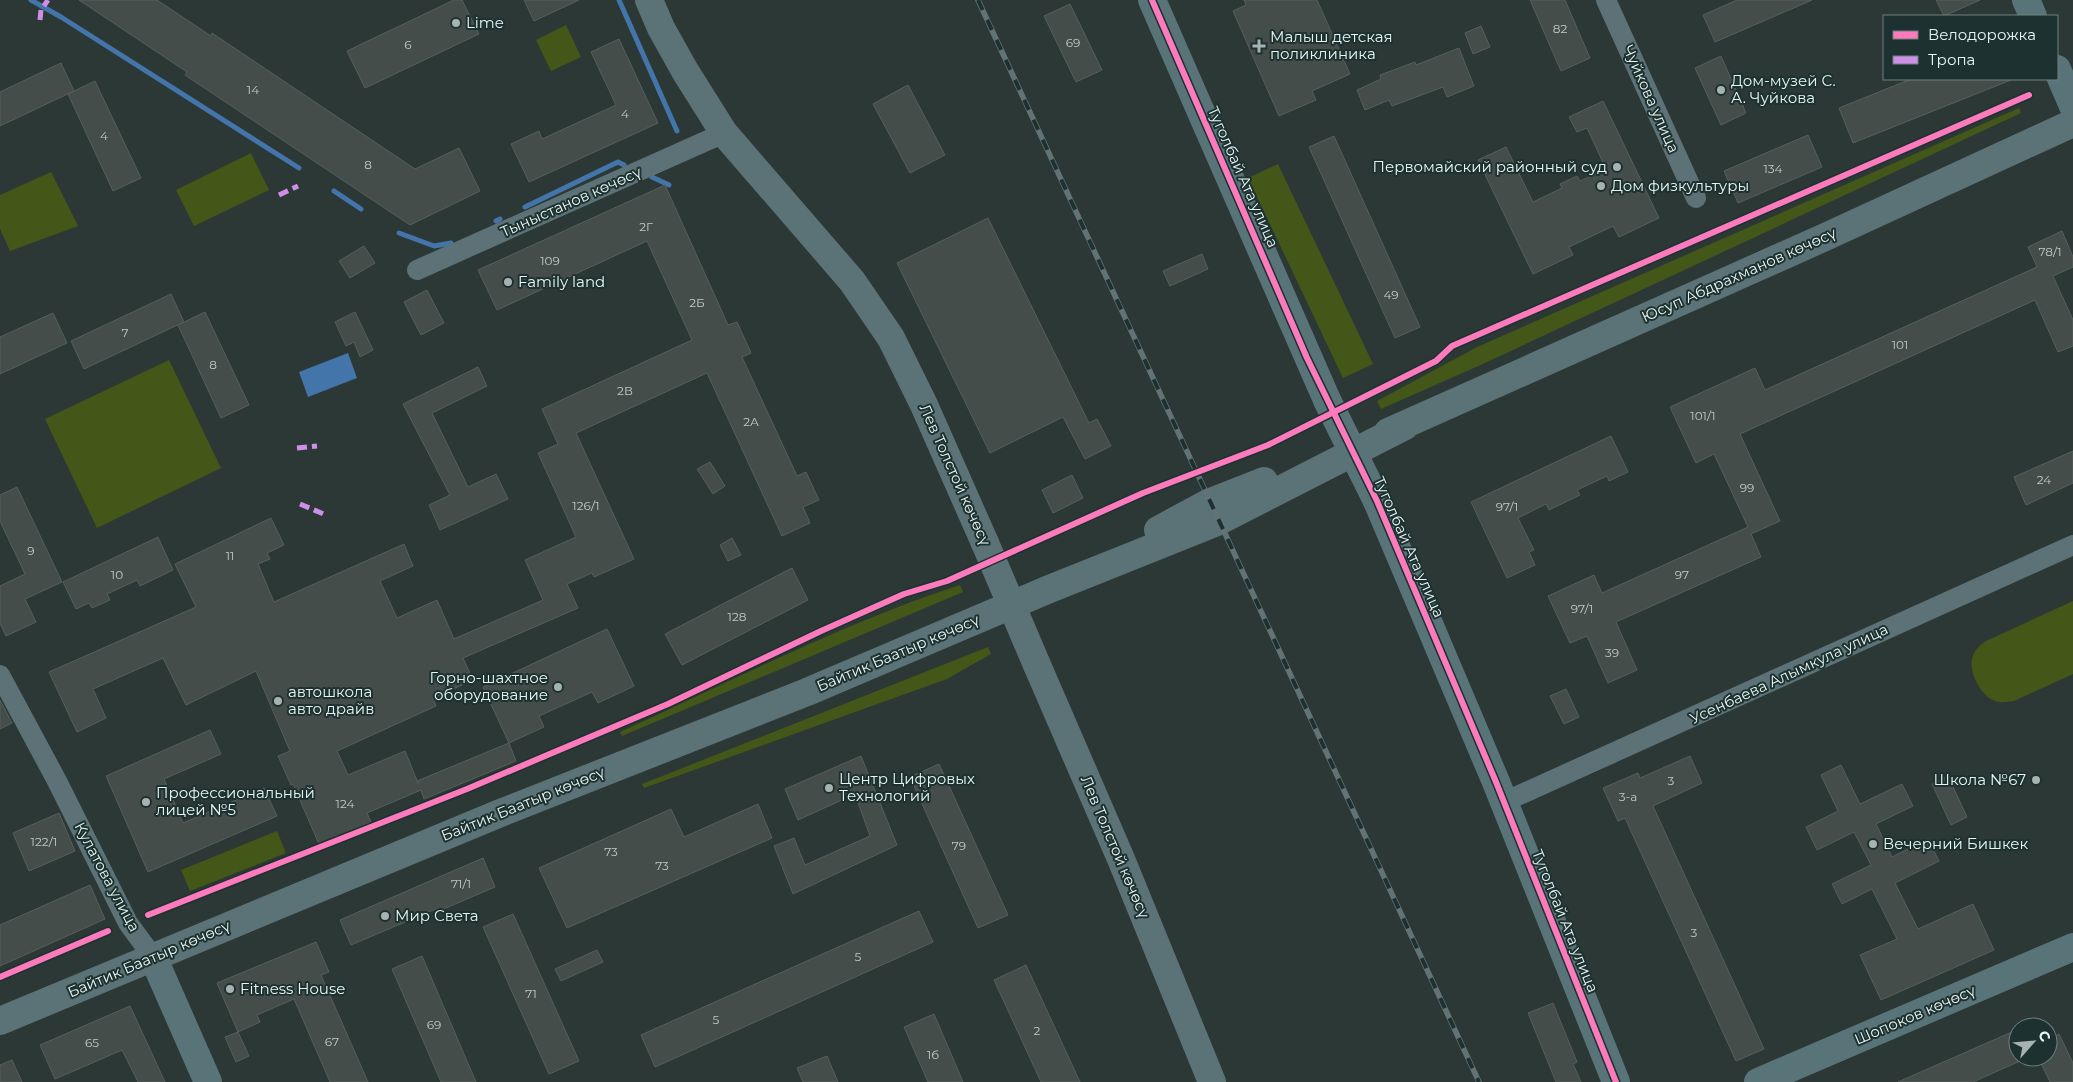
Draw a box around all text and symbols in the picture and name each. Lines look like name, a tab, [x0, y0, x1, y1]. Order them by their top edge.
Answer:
place label: Lime	[466, 13, 504, 32]
legend	[1883, 15, 2058, 80]
marker: Lime	[450, 17, 462, 29]
house number: 82	[1553, 21, 1567, 36]
text: Велодорожка	[1928, 25, 2036, 44]
place label: Малыш детская поликлиника	[1270, 27, 1393, 63]
house number: 69	[1066, 35, 1080, 50]
house number: 6	[404, 37, 412, 52]
marker: Малыш детская поликлиника	[1252, 39, 1266, 53]
street label: Чуйкова улица	[1619, 42, 1684, 156]
text: Тропа	[1928, 50, 1975, 69]
place label: Дом-музей С. А. Чуйкова	[1731, 71, 1836, 107]
house number: 14	[247, 82, 259, 97]
marker: Дом-музей С. А. Чуйкова	[1715, 84, 1727, 96]
street label: Туголбай Ата улица	[1204, 103, 1283, 250]
house number: 4	[621, 106, 629, 121]
house number: 4	[100, 128, 108, 143]
house number: 8	[364, 157, 372, 172]
place label: Первомайский районный суд	[1373, 157, 1607, 176]
marker: Первомайский районный суд	[1611, 161, 1623, 173]
house number: 134	[1763, 161, 1783, 176]
street label: Тыныстанов көчөсү	[497, 162, 645, 241]
place label: Дом физкультуры	[1611, 176, 1749, 195]
marker: Дом физкультуры	[1595, 180, 1607, 192]
house number: 2Г	[639, 219, 653, 234]
street label: Юсуп Абдрахманов көчөсү	[1638, 223, 1840, 326]
house number: 78/1	[2038, 244, 2062, 259]
house number: 109	[540, 253, 560, 268]
place label: Family land	[518, 272, 605, 291]
marker: Family land	[502, 276, 514, 288]
house number: 49	[1383, 287, 1399, 302]
house number: 2Б	[689, 295, 705, 310]
house number: 7	[121, 325, 129, 340]
house number: 101	[1892, 337, 1908, 352]
house number: 8	[209, 357, 217, 372]
house number: 2В	[617, 383, 633, 398]
street label: Лев Толстой көчөсү	[916, 401, 996, 549]
house number: 101/1	[1690, 408, 1716, 423]
house number: 2А	[743, 414, 759, 429]
house number: 24	[2037, 472, 2051, 487]
street label: Туголбай Ата улица	[1370, 473, 1449, 620]
house number: 99	[1740, 480, 1754, 495]
house number: 126/1	[572, 498, 600, 513]
house number: 97/1	[1496, 499, 1518, 514]
house number: 9	[27, 543, 35, 558]
house number: 11	[226, 548, 234, 563]
house number: 10	[111, 567, 123, 582]
house number: 97	[1675, 567, 1689, 582]
house number: 97/1	[1571, 601, 1593, 616]
house number: 128	[728, 609, 747, 624]
street label: Байтик Баатыр көчөсү	[814, 609, 982, 695]
street label: Усенбаева Алымкула улица	[1687, 619, 1891, 728]
house number: 39	[1605, 645, 1619, 660]
place label: Горно-шахтное оборудование	[429, 668, 548, 704]
marker: Горно-шахтное оборудование	[552, 681, 564, 693]
place label: автошкола авто драйв	[288, 682, 374, 718]
marker: автошкола авто драйв	[272, 695, 284, 707]
street label: Байтик Баатыр көчөсү	[438, 762, 608, 845]
place label: Центр Цифровых Технологий	[839, 769, 975, 805]
place label: Школа №67	[1934, 770, 2026, 789]
street label: Лев Толстой көчөсү	[1077, 773, 1154, 922]
house number: 3	[1668, 773, 1675, 788]
marker: Школа №67	[2030, 774, 2042, 786]
marker: Центр Цифровых Технологий	[823, 782, 835, 794]
place label: Профессиональный лицей №5	[156, 783, 315, 819]
house number: 3-a	[1619, 789, 1637, 804]
marker: Профессиональный лицей №5	[140, 796, 152, 808]
house number: 124	[336, 796, 354, 811]
street label: Кулатова улица	[71, 819, 144, 935]
house number: 122/1	[31, 834, 57, 849]
place label: Вечерний Бишкек	[1883, 834, 2029, 853]
house number: 79	[952, 838, 966, 853]
marker: Вечерний Бишкек	[1867, 838, 1879, 850]
house number: 73	[604, 844, 618, 859]
street label: Туголбай Ата улица	[1528, 847, 1603, 995]
house number: 73	[655, 858, 669, 873]
house number: 71/1	[451, 876, 471, 891]
place label: Мир Света	[395, 906, 479, 925]
marker: Мир Света	[379, 910, 391, 922]
street label: Байтик Баатыр көчөсү	[65, 915, 233, 1001]
house number: 3	[1691, 925, 1698, 940]
house number: 5	[855, 949, 862, 964]
place label: Fitness House	[240, 979, 345, 998]
street label: Шопоков көчөсү	[1851, 980, 1979, 1049]
marker: Fitness House	[224, 983, 236, 995]
house number: 71	[525, 986, 537, 1001]
house number: 5	[713, 1012, 720, 1027]
house number: 69	[427, 1017, 441, 1032]
north arrow	[2008, 1017, 2058, 1067]
house number: 2	[1034, 1023, 1041, 1038]
text: С	[2034, 1027, 2055, 1045]
house number: 67	[325, 1034, 339, 1049]
house number: 65	[85, 1035, 99, 1050]
house number: 1б	[927, 1047, 939, 1062]

